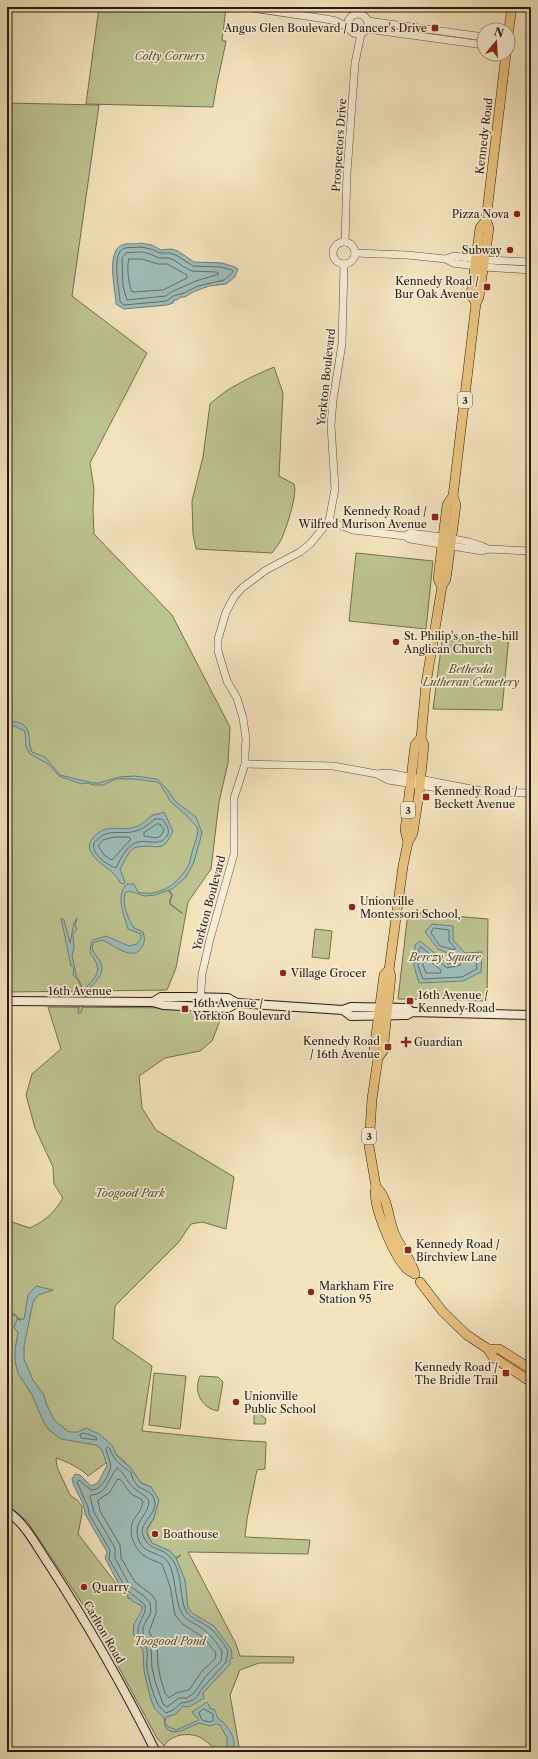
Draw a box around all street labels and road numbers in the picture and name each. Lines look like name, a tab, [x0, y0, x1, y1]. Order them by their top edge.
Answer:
street label: Kennedy Road	[472, 97, 496, 175]
street label: Prospectors Drive	[329, 98, 349, 192]
street label: Yorkton Boulevard	[314, 327, 338, 427]
road number: 3	[458, 392, 472, 408]
road number: 3	[401, 802, 415, 818]
street label: Yorkton Boulevard	[189, 854, 228, 953]
street label: 16th Avenue	[48, 984, 112, 998]
road number: 3	[362, 1128, 376, 1144]
street label: Carlton Road	[80, 1598, 128, 1666]

